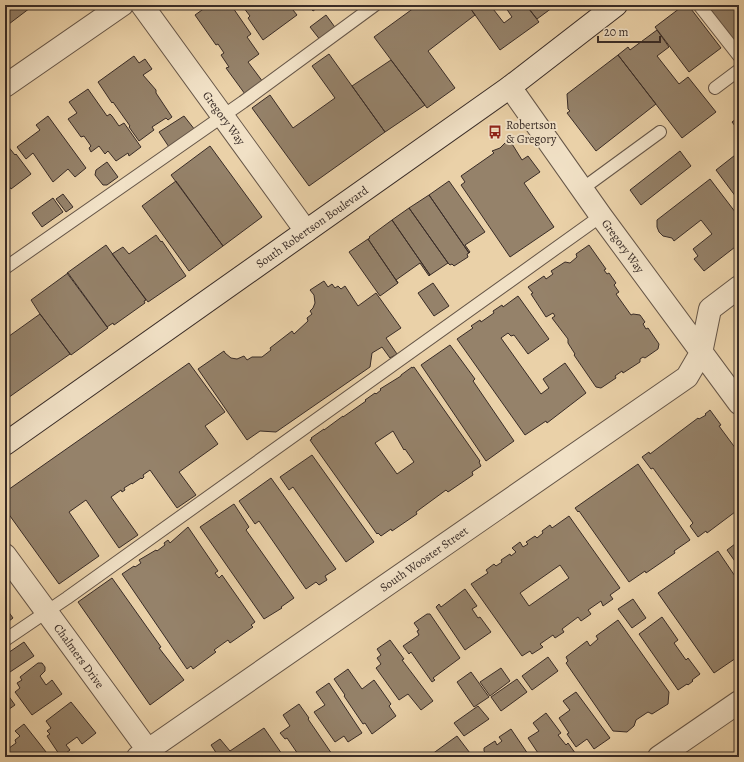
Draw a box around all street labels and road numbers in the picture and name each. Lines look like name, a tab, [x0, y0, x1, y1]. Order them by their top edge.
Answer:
street label: Gregory Way	[199, 88, 249, 149]
street label: South Robertson Boulevard	[253, 182, 372, 272]
street label: Gregory Way	[598, 216, 648, 277]
street label: South Wooster Street	[377, 523, 471, 595]
street label: Chalmers Drive	[50, 620, 108, 692]

